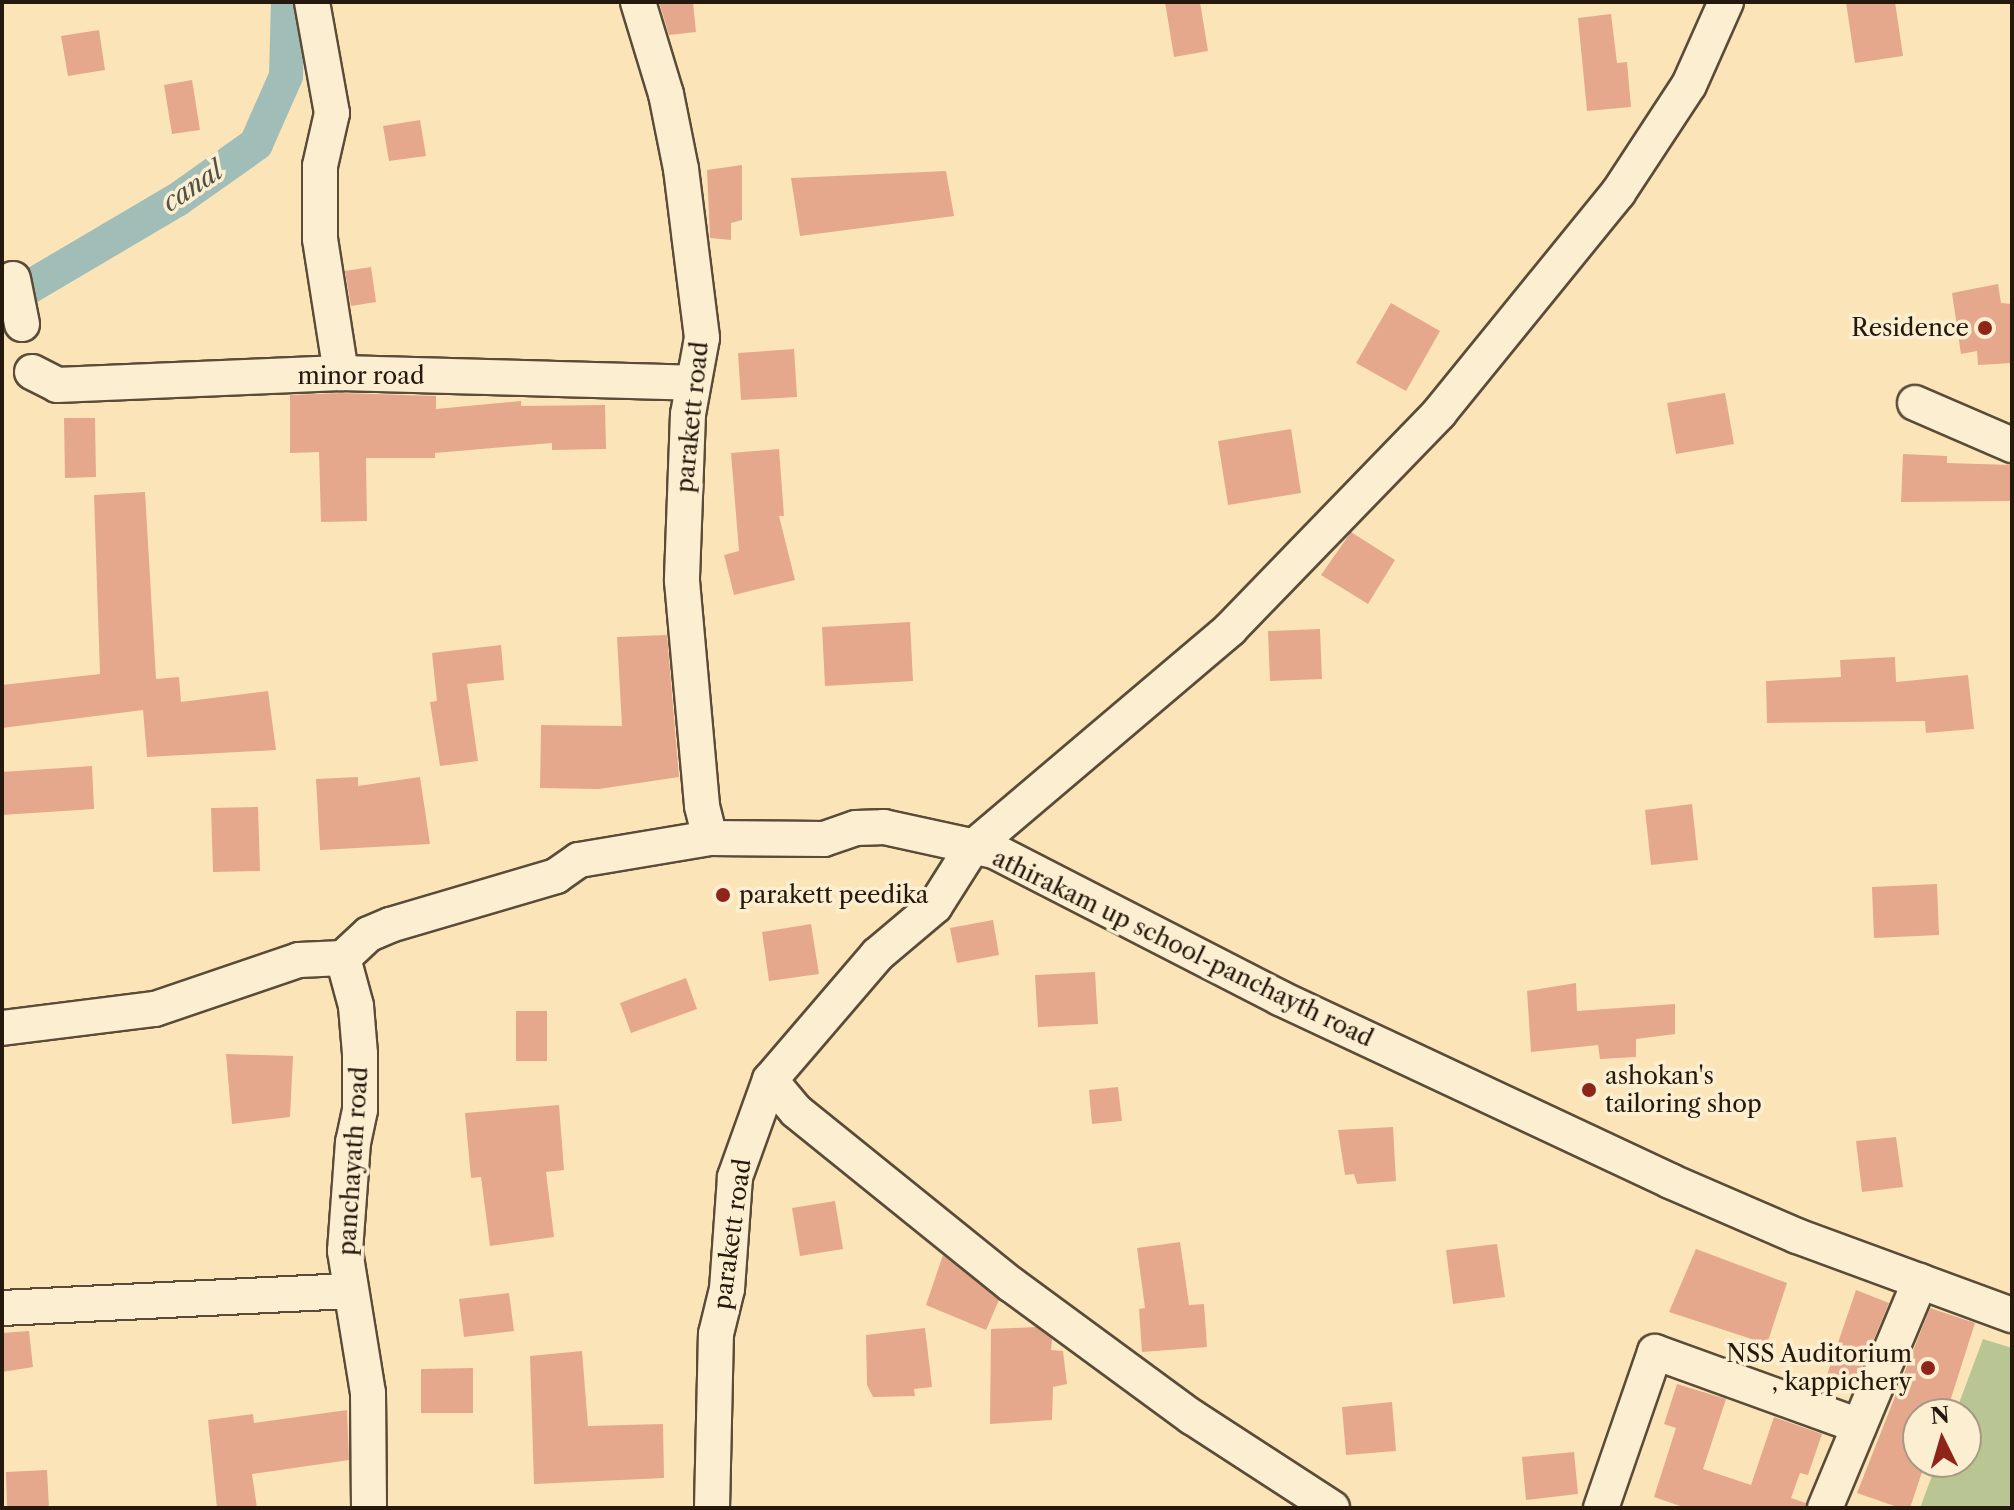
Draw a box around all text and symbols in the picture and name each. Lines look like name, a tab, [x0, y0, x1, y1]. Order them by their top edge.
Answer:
water label: canal	[157, 155, 229, 219]
place label: Residence	[1851, 314, 1969, 342]
marker: Residence	[1976, 319, 1994, 337]
street label: parakett road	[670, 340, 714, 494]
street label: minor road	[297, 362, 425, 390]
street label: athirakam up school-panchayth road	[988, 843, 1378, 1053]
place label: parakett peedika	[739, 881, 928, 909]
marker: parakett peedika	[714, 886, 732, 904]
place label: ashokan's tailoring shop	[1605, 1062, 1762, 1118]
street label: panchayath road	[332, 1066, 374, 1256]
marker: ashokan's tailoring shop	[1580, 1081, 1598, 1099]
street label: parakett road	[707, 1157, 757, 1311]
place label: NSS Auditorium , kappichery	[1725, 1340, 1912, 1396]
marker: NSS Auditorium , kappichery	[1919, 1359, 1937, 1377]
north arrow	[1902, 1398, 1982, 1478]
text: N	[1929, 1401, 1951, 1430]

